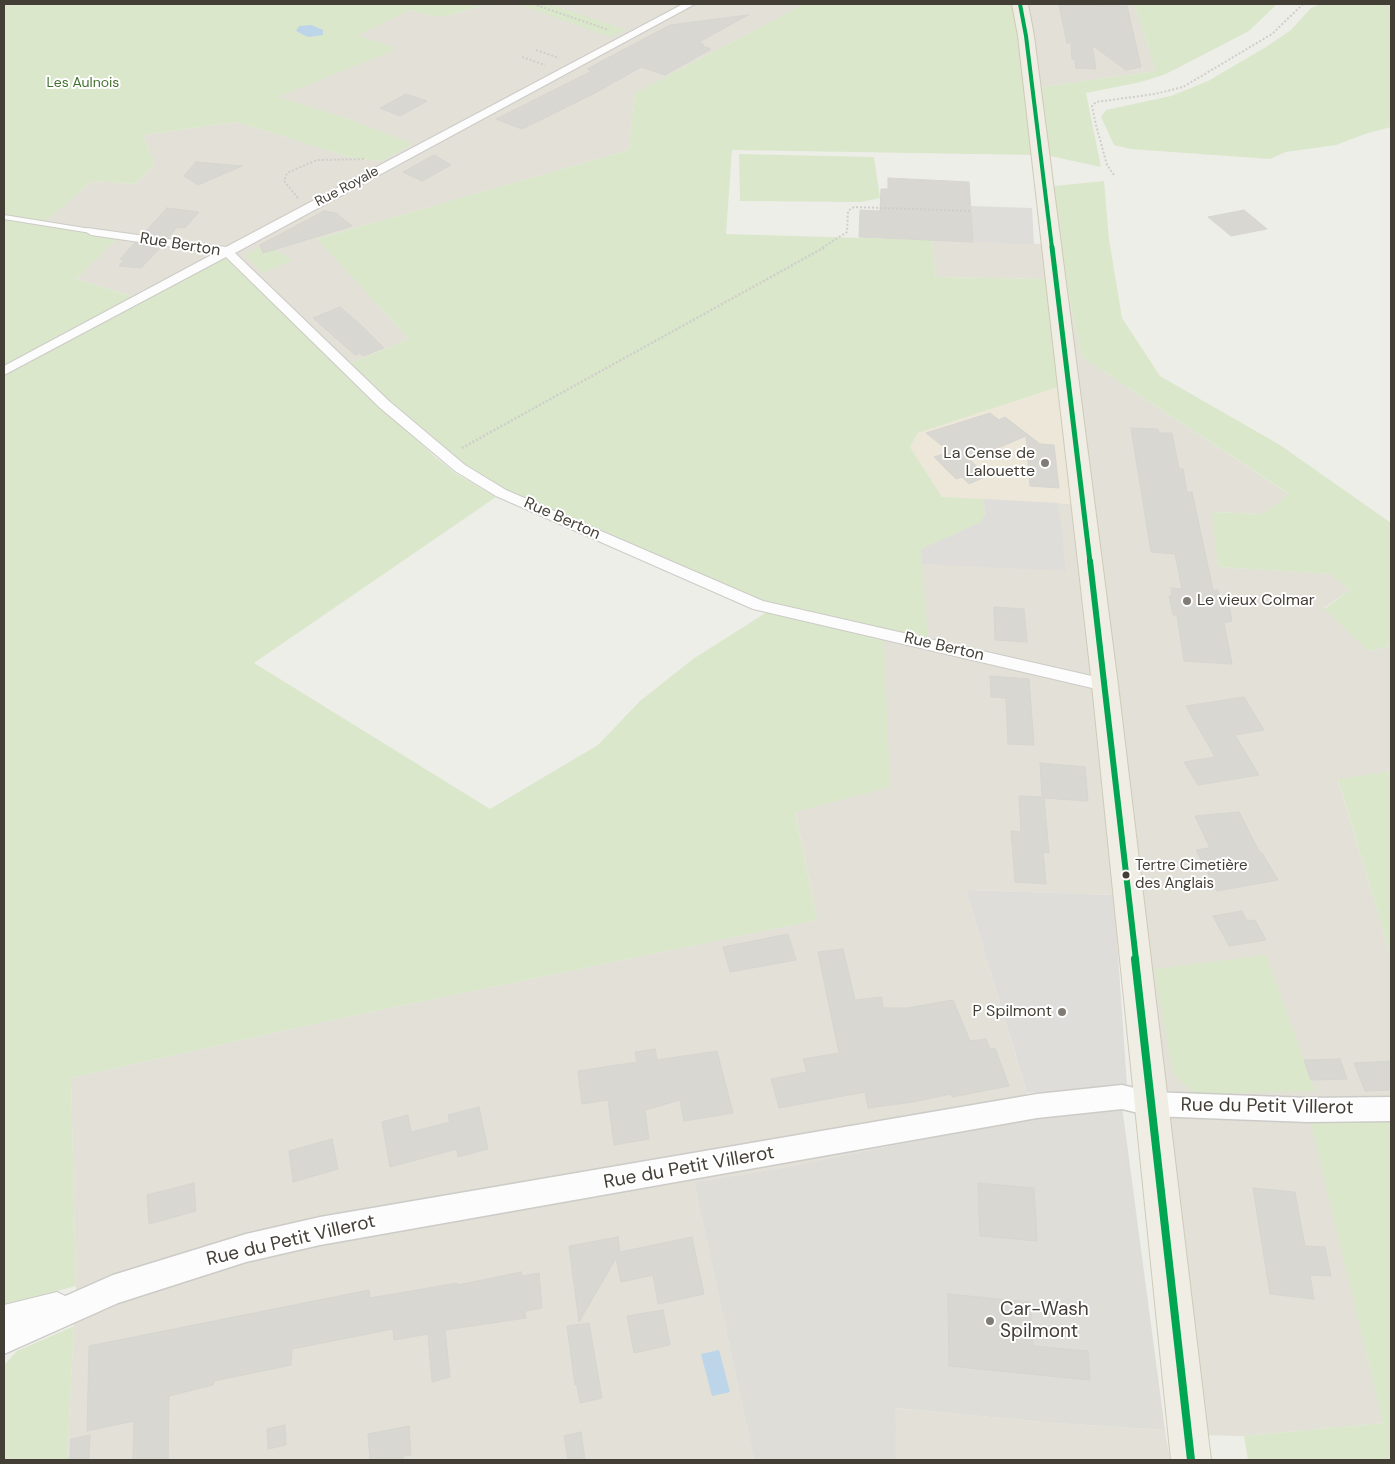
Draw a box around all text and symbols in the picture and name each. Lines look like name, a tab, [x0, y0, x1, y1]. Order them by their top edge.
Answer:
park label: Les Aulnois	[47, 75, 119, 91]
street label: Rue Royale	[312, 163, 382, 211]
street label: Rue Berton	[138, 229, 222, 261]
place label: La Cense de Lalouette	[943, 444, 1035, 482]
marker: La Cense de Lalouette	[1039, 457, 1051, 469]
street label: Rue Berton	[521, 494, 603, 544]
place label: Le vieux Colmar	[1197, 591, 1315, 611]
marker: Le vieux Colmar	[1181, 595, 1193, 607]
street label: Rue Berton	[902, 628, 986, 666]
place label: Tertre Cimetière des Anglais	[1135, 857, 1248, 892]
marker: Tertre Cimetière des Anglais	[1121, 870, 1131, 880]
place label: P Spilmont	[973, 1002, 1052, 1022]
marker: P Spilmont	[1056, 1006, 1068, 1018]
street label: Rue du Petit Villerot	[1180, 1094, 1354, 1120]
street label: Rue du Petit Villerot	[602, 1142, 776, 1194]
street label: Rue du Petit Villerot	[204, 1210, 378, 1272]
place label: Car-Wash Spilmont	[1000, 1299, 1089, 1343]
marker: Car-Wash Spilmont	[984, 1315, 996, 1327]

